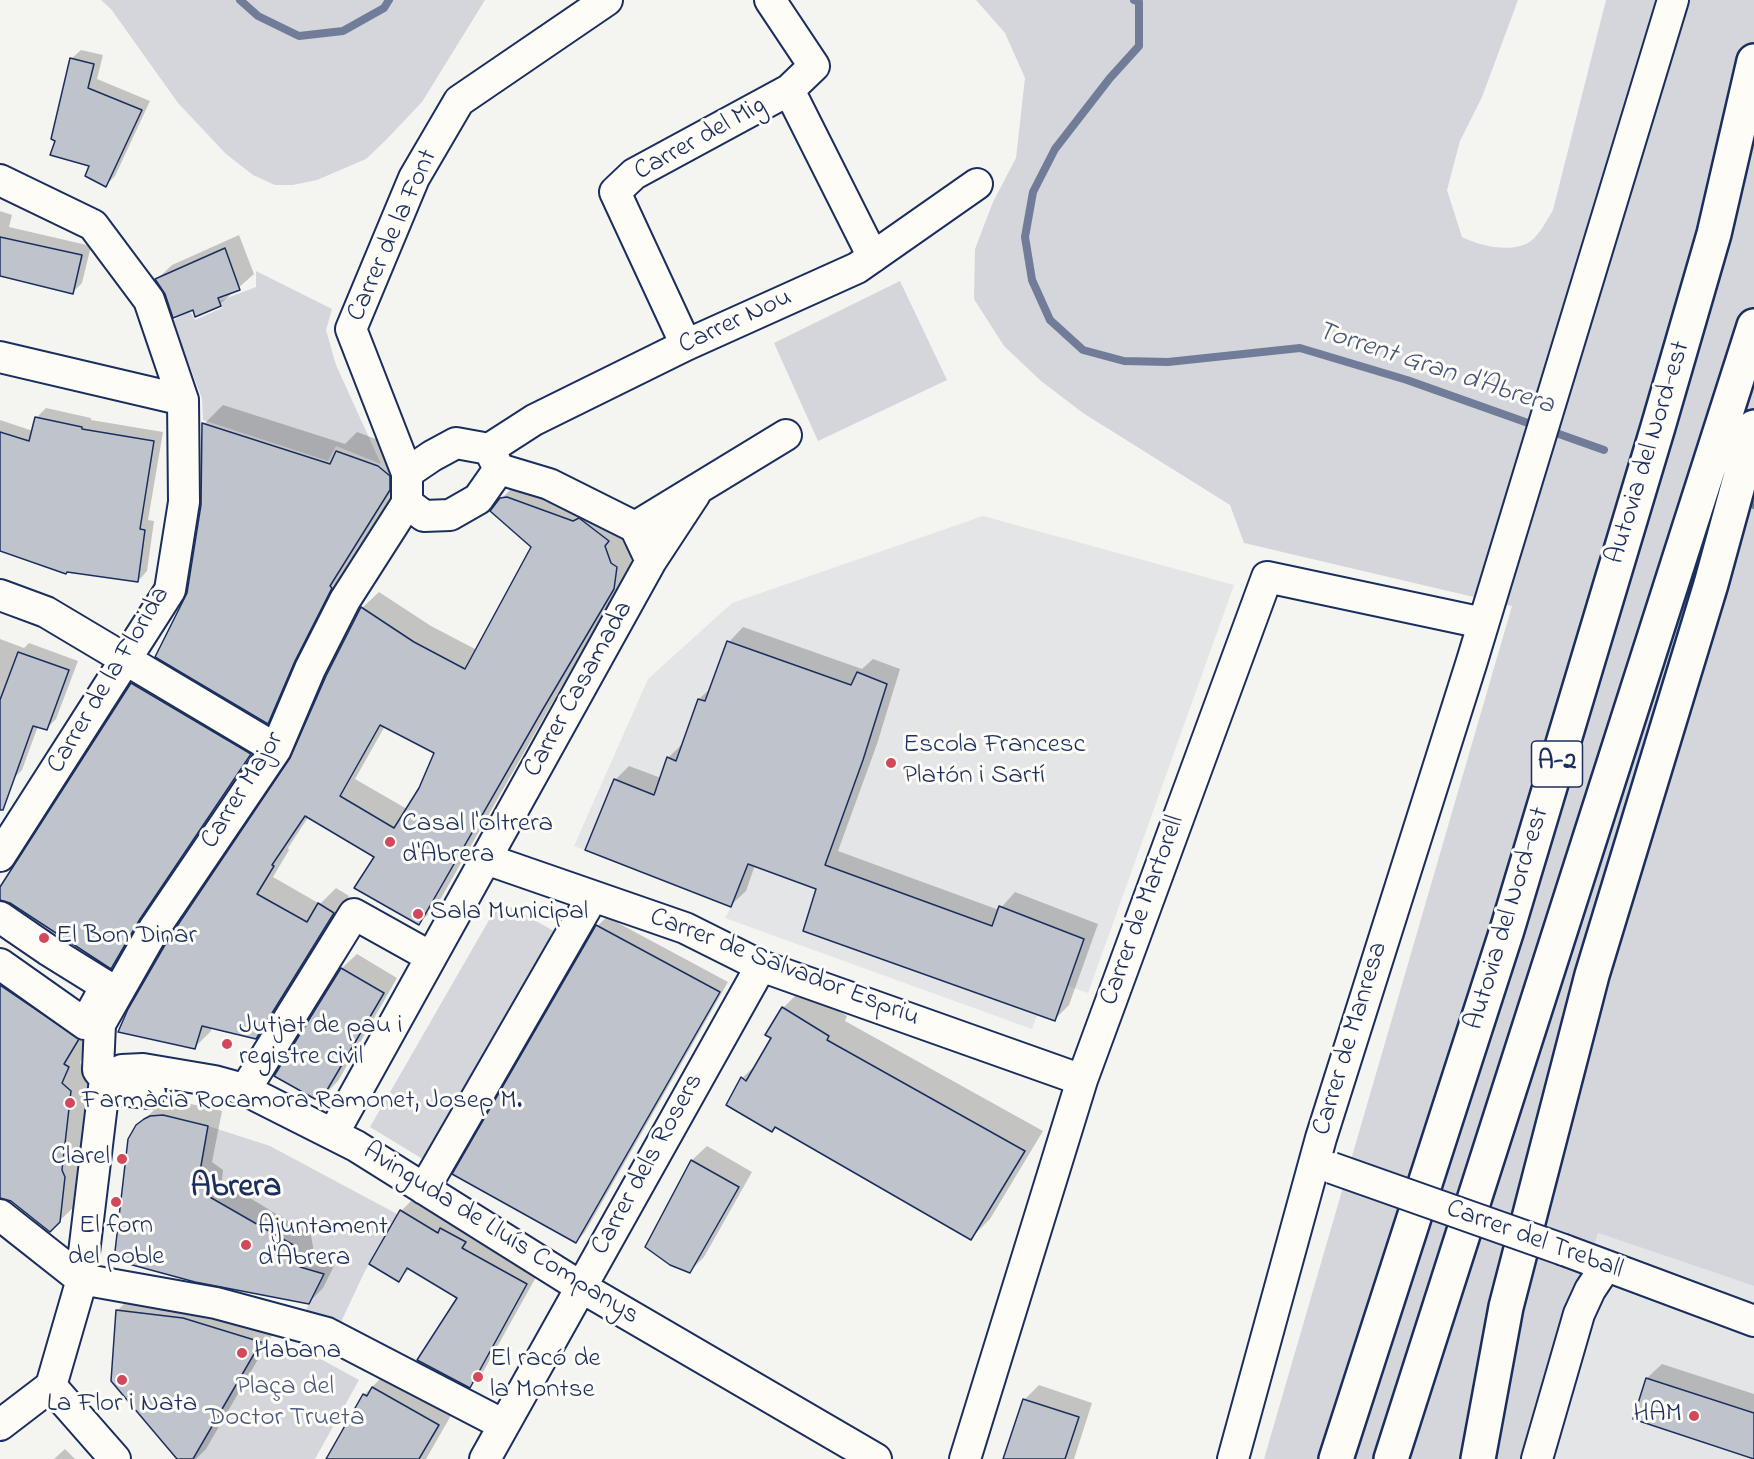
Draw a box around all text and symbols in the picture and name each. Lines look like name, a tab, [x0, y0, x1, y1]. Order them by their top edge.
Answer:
street label: Carrer del Mig	[630, 91, 772, 189]
street label: Carrer de la Font	[342, 145, 446, 327]
street label: Carrer Nou	[674, 283, 798, 363]
water label: Torrent Gran d'Abrera	[1312, 316, 1558, 424]
street label: Autovia del Nord-est	[1601, 338, 1699, 568]
street label: Carrer de la Florida	[41, 582, 179, 780]
street label: Carrer Casamada	[518, 596, 642, 784]
street label: Carrer Major	[195, 726, 293, 856]
place label: Escola Francesc Platón i Sartí	[903, 731, 1086, 794]
road number: A-2	[1532, 741, 1582, 787]
marker: Escola Francesc Platón i Sartí	[884, 756, 898, 770]
street label: Autovia del Nord-est	[1460, 804, 1558, 1034]
place label: Casal l'Oltrera d'Abrera	[402, 810, 553, 873]
street label: Carrer de Martorell	[1095, 812, 1193, 1010]
marker: Casal l'Oltrera d'Abrera	[383, 835, 397, 849]
place label: Sala Municipal	[430, 898, 588, 930]
street label: Carrer de Salvador Espriu	[644, 903, 924, 1035]
marker: Sala Municipal	[411, 907, 425, 921]
place label: El Bon Dinar	[56, 922, 197, 954]
marker: El Bon Dinar	[37, 931, 51, 945]
street label: Carrer de Manresa	[1307, 938, 1397, 1140]
place label: Jutjat de pau i registre civil	[239, 1012, 403, 1075]
marker: Jutjat de pau i registre civil	[220, 1037, 234, 1051]
street label: Carrer dels Rosers	[586, 1069, 712, 1261]
place label: Farmàcia Rocamora Ramonet, Josep M.	[82, 1087, 522, 1119]
marker: Farmàcia Rocamora Ramonet, Josep M.	[63, 1096, 77, 1110]
street label: Avinguda de Lluís Companys	[356, 1137, 644, 1333]
place label: Clarel	[51, 1143, 110, 1175]
marker: Clarel	[115, 1152, 129, 1166]
district label: Abrera	[191, 1170, 281, 1210]
street label: Carrer del Treball	[1441, 1194, 1627, 1288]
marker: El forn del poble	[109, 1195, 123, 1209]
place label: El forn del poble	[68, 1212, 164, 1275]
place label: Ajuntament d'Abrera	[258, 1213, 388, 1276]
marker: Ajuntament d'Abrera	[239, 1238, 253, 1252]
place label: Habana	[254, 1337, 341, 1369]
place label: El racó de la Montse	[490, 1345, 601, 1408]
marker: Habana	[235, 1346, 249, 1360]
marker: El racó de la Montse	[471, 1370, 485, 1384]
marker: La Flor i Nata	[115, 1373, 129, 1387]
park label: Plaça del Doctor Trueta	[205, 1373, 365, 1436]
place label: La Flor i Nata	[47, 1390, 197, 1422]
place label: HAM	[1633, 1400, 1682, 1432]
marker: HAM	[1687, 1409, 1701, 1423]

